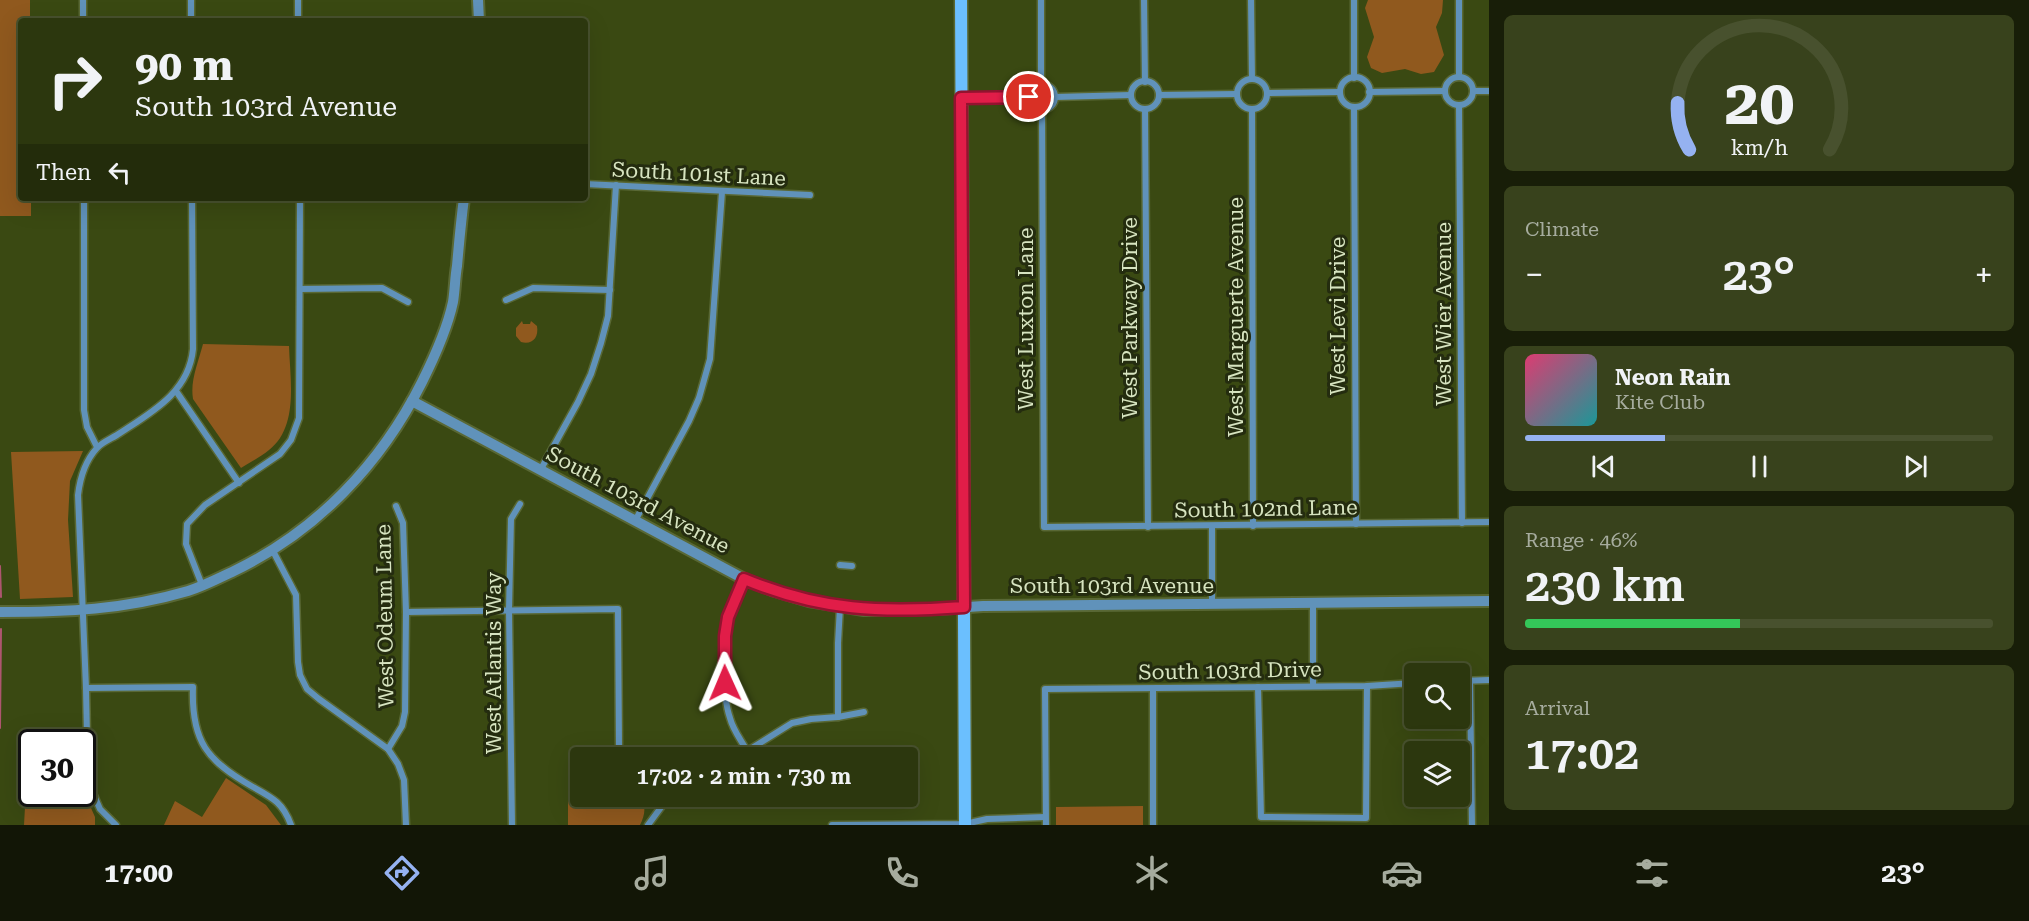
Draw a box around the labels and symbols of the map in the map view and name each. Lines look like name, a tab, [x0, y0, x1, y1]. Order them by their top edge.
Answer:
pin	[1003, 71, 1054, 122]
street label: South 101st Lane	[611, 157, 787, 191]
street label: West Marguerte Avenue	[1224, 197, 1248, 437]
street label: West Parkway Drive	[1118, 217, 1142, 419]
street label: West Wier Avenue	[1432, 222, 1456, 406]
street label: West Luxton Lane	[1014, 227, 1038, 411]
street label: West Levi Drive	[1326, 237, 1350, 395]
street label: South 103rd Avenue	[542, 442, 734, 558]
street label: South 102nd Lane	[1174, 495, 1358, 523]
street label: West Odeum Lane	[371, 524, 399, 708]
street label: West Atlantis Way	[482, 571, 506, 754]
street label: South 103rd Avenue	[1010, 574, 1214, 598]
position arrow	[693, 651, 757, 715]
street label: South 103rd Drive	[1138, 657, 1322, 685]
speed limit sign: 30	[18, 729, 96, 807]

